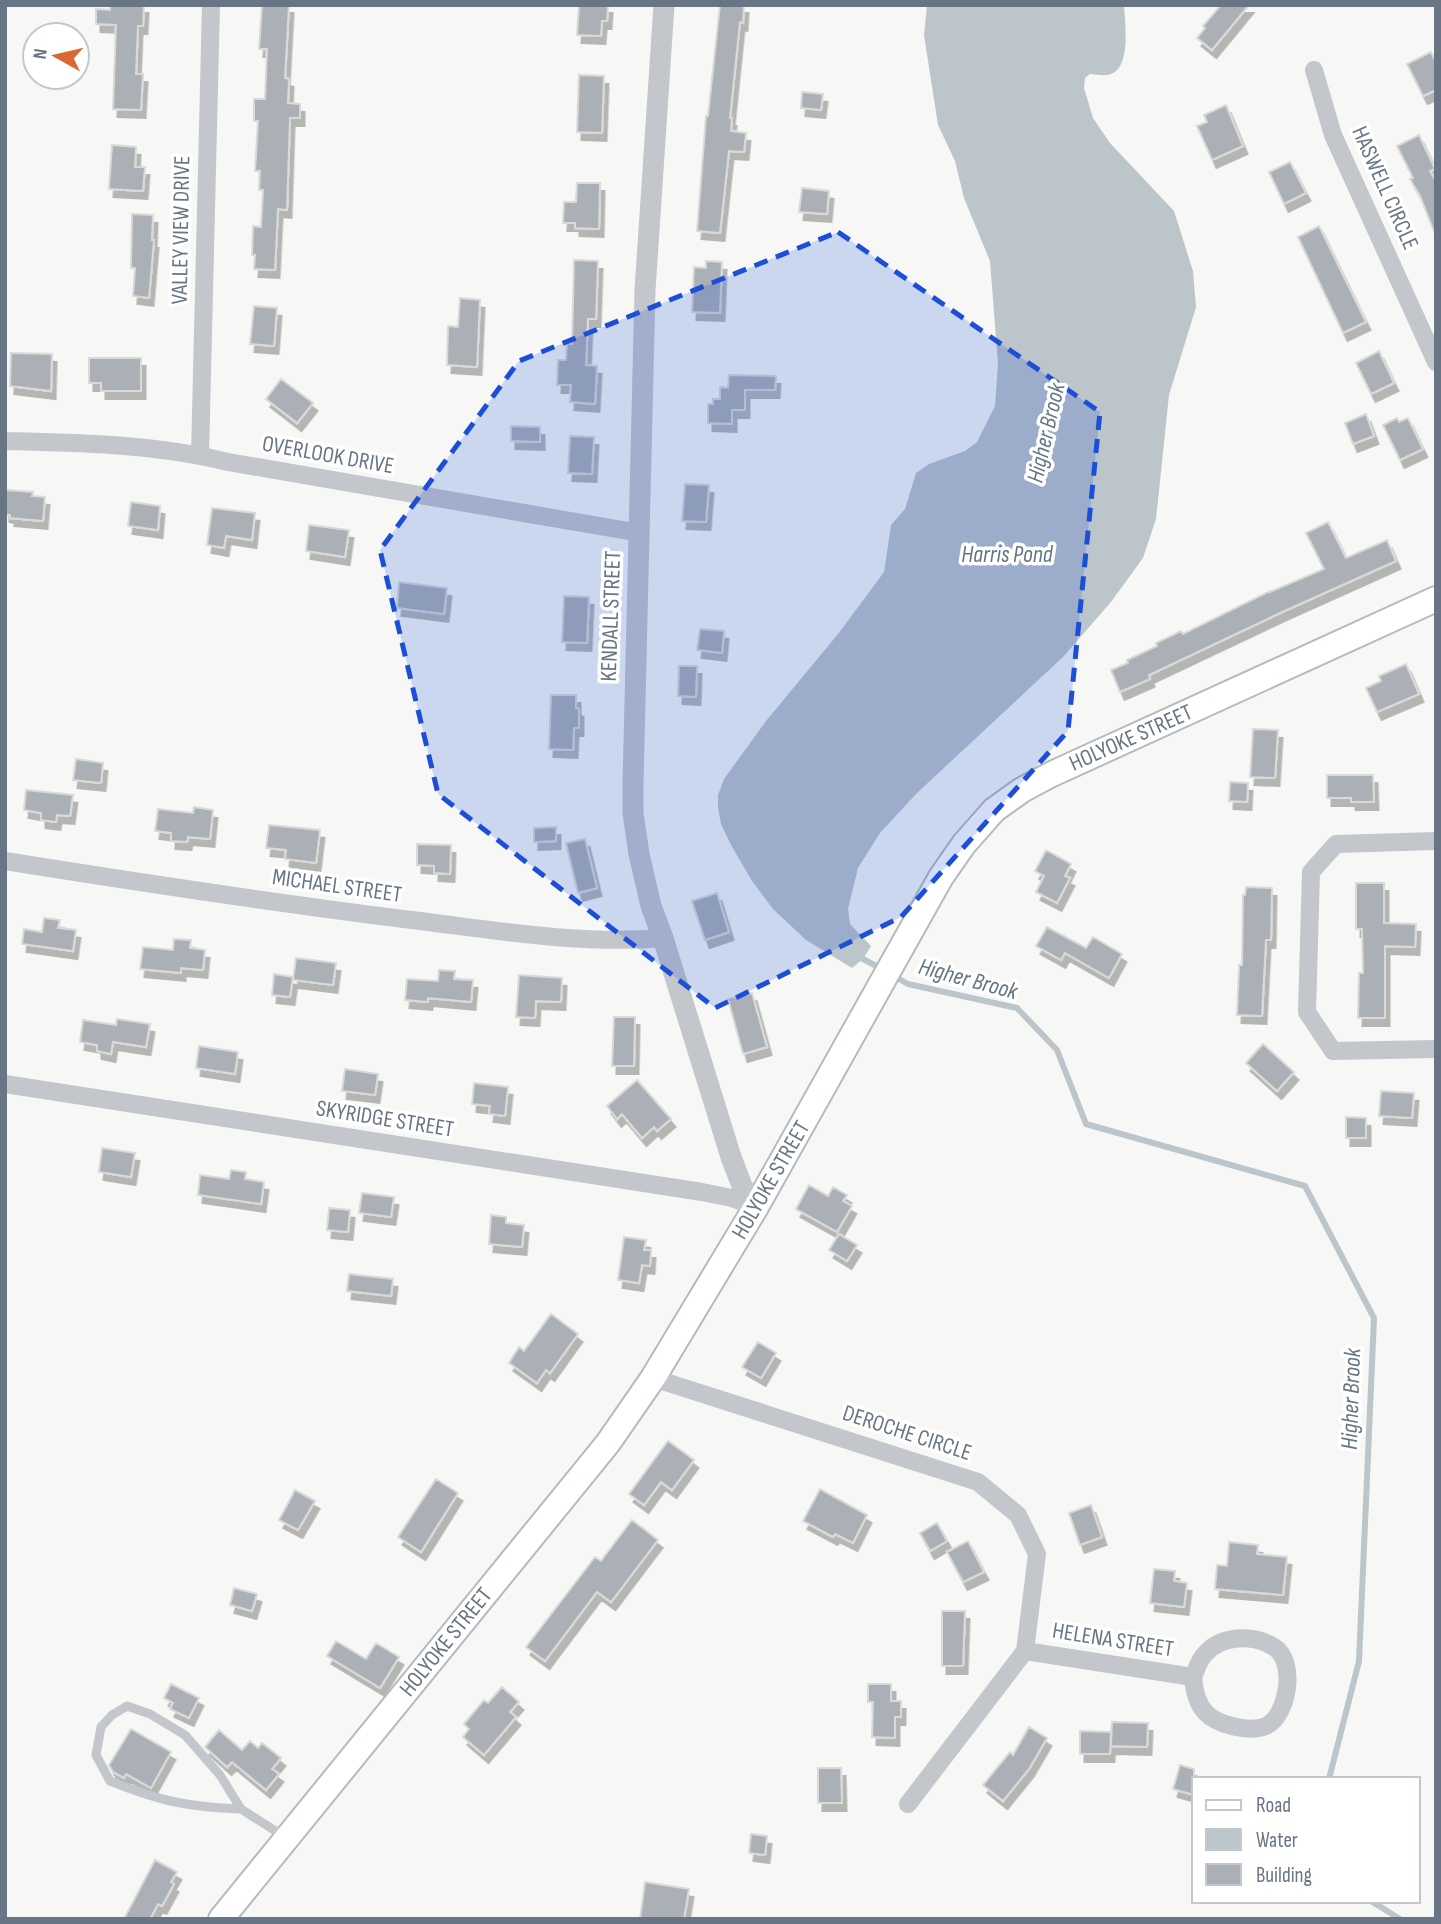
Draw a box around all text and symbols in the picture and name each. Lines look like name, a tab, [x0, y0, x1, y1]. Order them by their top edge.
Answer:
north arrow	[21, 21, 91, 91]
text: N	[29, 47, 53, 60]
street label: HASWELL CIRCLE	[1345, 122, 1425, 254]
street label: VALLEY VIEW DRIVE	[166, 155, 196, 305]
water label: Higher Brook	[1020, 379, 1072, 486]
street label: OVERLOOK DRIVE	[260, 430, 396, 480]
water label: Harris Pond	[961, 540, 1054, 569]
street label: KENDALL STREET	[595, 550, 627, 682]
street label: HOLYOKE STREET	[1065, 698, 1197, 778]
street label: MICHAEL STREET	[270, 863, 404, 909]
water label: Higher Brook	[915, 952, 1022, 1006]
street label: SKYRIDGE STREET	[314, 1094, 456, 1144]
street label: HOLYOKE STREET	[726, 1116, 816, 1244]
water label: Higher Brook	[1335, 1347, 1367, 1450]
street label: DEROCHE CIRCLE	[839, 1399, 975, 1467]
street label: HOLYOKE STREET	[394, 1582, 498, 1702]
street label: HELENA STREET	[1050, 1617, 1176, 1663]
legend	[1192, 1777, 1420, 1903]
text: Road	[1256, 1793, 1291, 1818]
text: Water	[1256, 1828, 1298, 1853]
text: Building	[1256, 1863, 1312, 1888]

